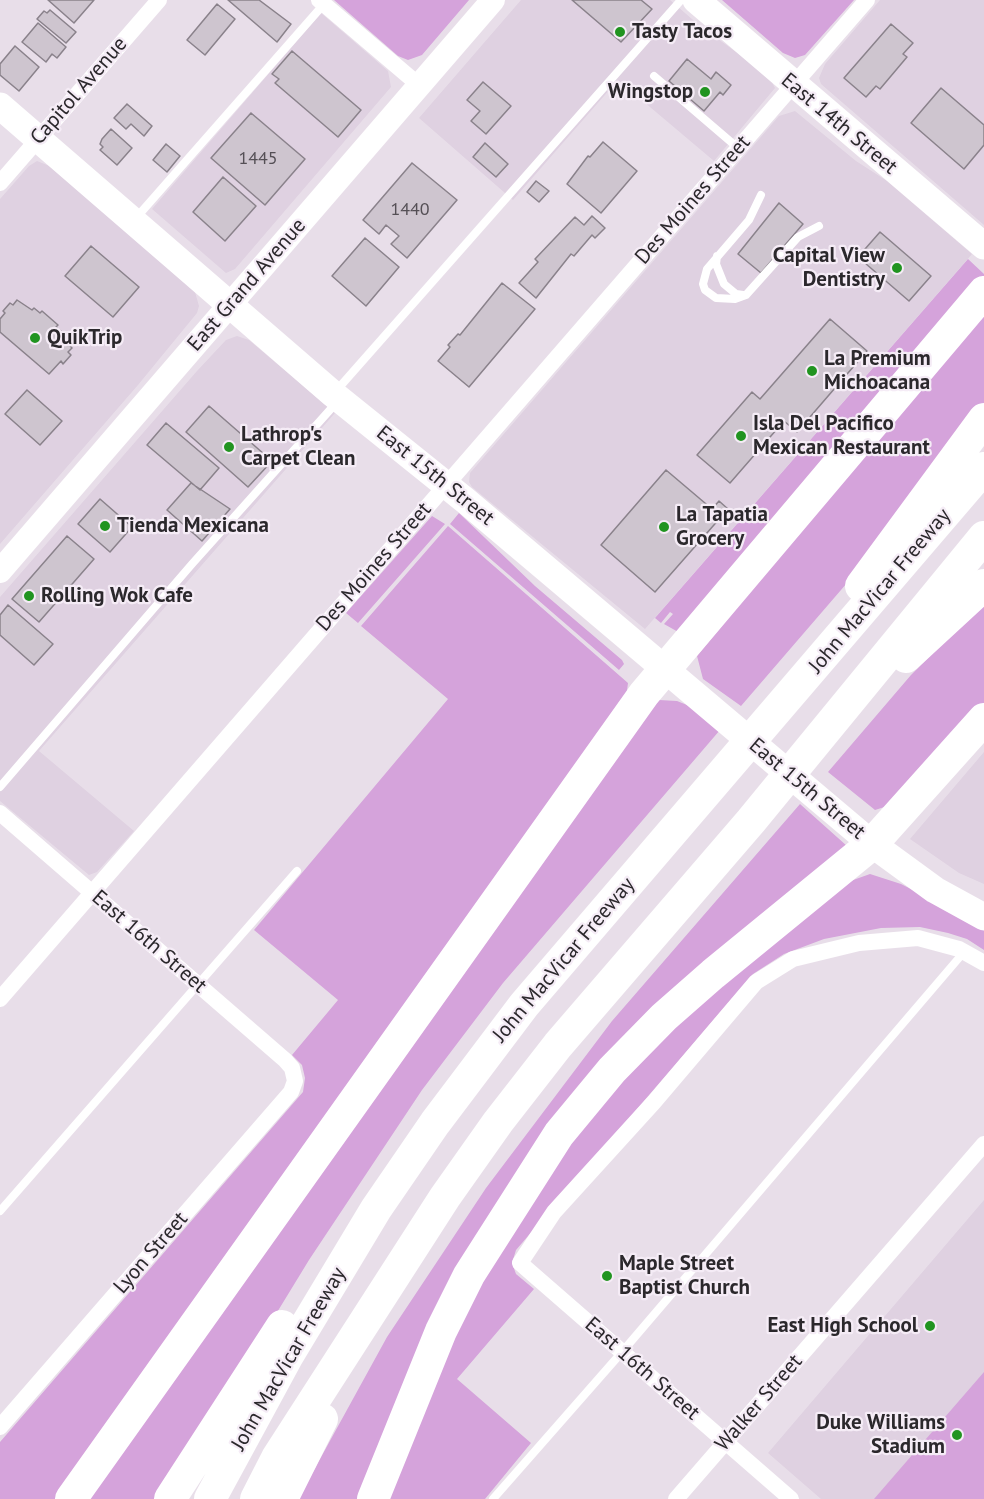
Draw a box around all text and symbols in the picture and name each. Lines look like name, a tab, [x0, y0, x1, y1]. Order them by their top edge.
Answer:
place label: Tasty Tacos	[632, 19, 732, 45]
marker: Tasty Tacos	[613, 25, 627, 39]
street label: Capitol Avenue	[25, 32, 133, 150]
street label: East 14th Street	[776, 68, 902, 180]
place label: Wingstop	[608, 79, 693, 105]
marker: Wingstop	[698, 85, 712, 99]
street label: Des Moines Street	[630, 130, 756, 270]
house number: 1445	[238, 148, 278, 170]
house number: 1440	[390, 199, 430, 221]
street label: East Grand Avenue	[183, 213, 311, 357]
place label: Capital View Dentistry	[773, 243, 885, 293]
marker: Capital View Dentistry	[890, 261, 904, 275]
place label: QuikTrip	[47, 325, 122, 351]
marker: QuikTrip	[28, 331, 42, 345]
place label: La Premium Michoacana	[824, 346, 931, 396]
marker: La Premium Michoacana	[805, 364, 819, 378]
place label: Isla Del Pacifico Mexican Restaurant	[753, 411, 930, 461]
street label: East 15th Street	[371, 421, 499, 531]
place label: Lathrop's Carpet Clean	[241, 422, 355, 472]
marker: Isla Del Pacifico Mexican Restaurant	[734, 429, 748, 443]
marker: Lathrop's Carpet Clean	[222, 440, 236, 454]
street label: Des Moines Street	[311, 497, 437, 637]
place label: La Tapatia Grocery	[676, 502, 768, 552]
street label: John MacVicar Freeway	[804, 504, 956, 678]
place label: Tienda Mexicana	[117, 513, 269, 539]
marker: Tienda Mexicana	[98, 519, 112, 533]
marker: La Tapatia Grocery	[657, 520, 671, 534]
place label: Rolling Wok Cafe	[41, 583, 193, 609]
marker: Rolling Wok Cafe	[22, 589, 36, 603]
street label: East 15th Street	[744, 733, 870, 845]
street label: John MacVicar Freeway	[488, 873, 640, 1047]
street label: East 16th Street	[86, 885, 212, 999]
street label: Lyon Street	[109, 1207, 193, 1299]
place label: Maple Street Baptist Church	[619, 1251, 750, 1301]
street label: John MacVicar Freeway	[226, 1263, 352, 1455]
marker: Maple Street Baptist Church	[600, 1269, 614, 1283]
street label: East 16th Street	[579, 1312, 705, 1426]
place label: East High School	[767, 1313, 918, 1339]
marker: East High School	[923, 1319, 937, 1333]
street label: Walker Street	[710, 1349, 808, 1457]
place label: Duke Williams Stadium	[816, 1410, 945, 1460]
marker: Duke Williams Stadium	[950, 1428, 964, 1442]

